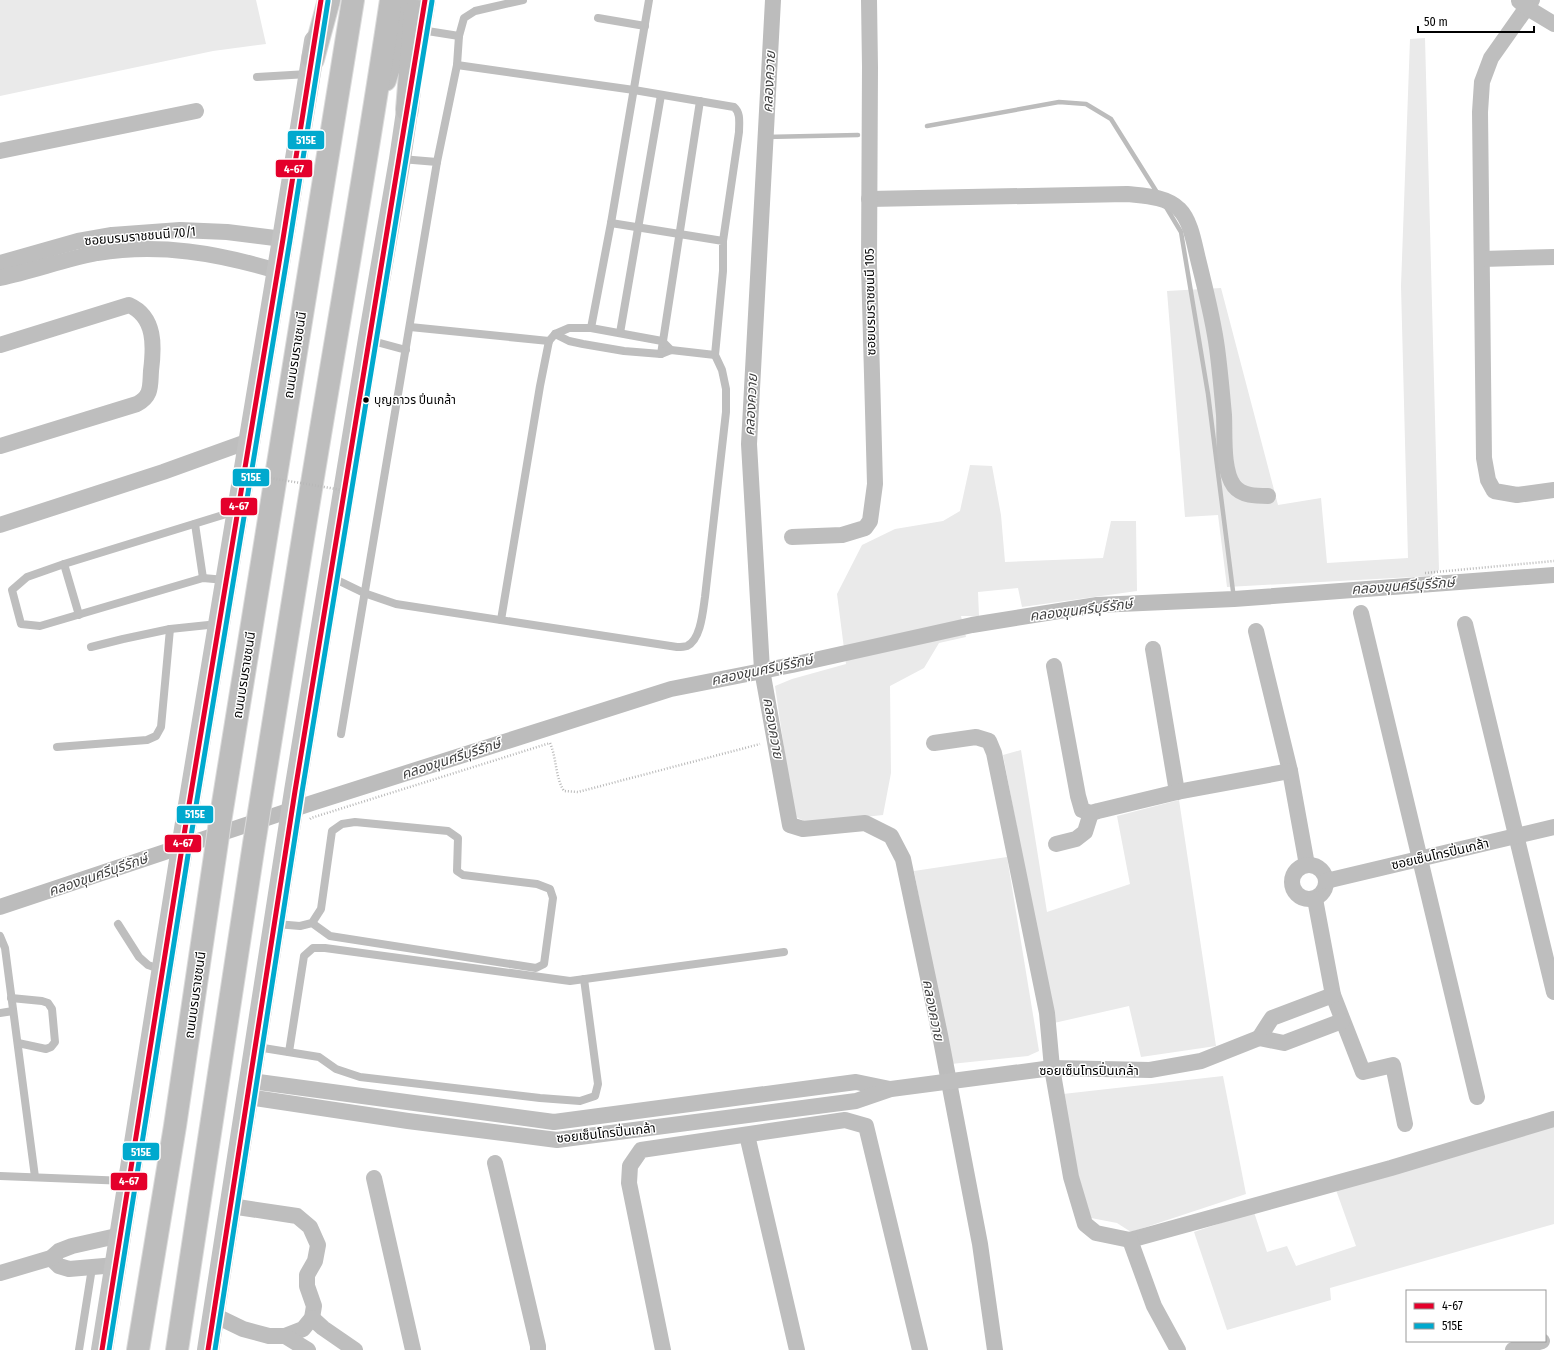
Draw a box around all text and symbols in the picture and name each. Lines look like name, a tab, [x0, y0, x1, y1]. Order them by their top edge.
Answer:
scale bar	[1418, 8, 1534, 34]
text: 50 m	[1424, 15, 1448, 29]
water label: คลองควาย	[759, 49, 779, 113]
line badge: 515E	[287, 130, 325, 150]
text: 515E	[296, 134, 316, 147]
line badge: 4-67	[275, 159, 313, 178]
text: 4-67	[284, 163, 304, 176]
street label: ซอยบรมราชชนนี 70/1	[84, 224, 196, 248]
street label: ซอยบรมราชชนนี 105	[862, 248, 878, 356]
street label: ถนนบรมราชชนนี	[281, 310, 309, 400]
water label: คลองควาย	[741, 372, 761, 436]
place label: บุญถาวร ปิ่นเกล้า	[374, 392, 456, 407]
marker: บุญถาวร ปิ่นเกล้า	[361, 395, 371, 405]
line badge: 515E	[232, 468, 270, 487]
text: 515E	[241, 471, 261, 484]
line badge: 4-67	[220, 497, 258, 516]
text: 4-67	[229, 500, 249, 513]
water label: คลองขุนศรีบุรีรักษ์	[1351, 574, 1458, 598]
water label: คลองขุนศรีบุรีรักษ์	[1029, 595, 1136, 625]
street label: ถนนบรมราชชนนี	[230, 630, 258, 720]
water label: คลองขุนศรีบุรีรักษ์	[710, 650, 817, 689]
water label: คลองควาย	[759, 696, 787, 761]
water label: คลองขุนศรีบุรีรักษ์	[399, 734, 505, 783]
line badge: 515E	[176, 805, 214, 824]
text: 515E	[185, 808, 205, 821]
line badge: 4-67	[164, 834, 202, 853]
street label: ซอยเซ็นโทรปิ่นเกล้า	[1389, 834, 1490, 873]
text: 4-67	[173, 837, 193, 850]
water label: คลองขุนศรีบุรีรักษ์	[46, 849, 152, 900]
street label: ถนนบรมราชชนนี	[181, 950, 209, 1040]
water label: คลองควาย	[919, 978, 948, 1044]
street label: ซอยเซ็นโทรปิ่นเกล้า	[1039, 1061, 1139, 1078]
street label: ซอยเซ็นโทรปิ่นเกล้า	[555, 1119, 656, 1146]
line badge: 515E	[122, 1142, 160, 1161]
text: 515E	[131, 1146, 151, 1159]
line badge: 4-67	[110, 1172, 148, 1191]
text: 4-67	[119, 1175, 139, 1188]
legend	[1406, 1290, 1546, 1342]
text: 4-67	[1442, 1299, 1463, 1313]
text: 515E	[1442, 1319, 1463, 1333]

